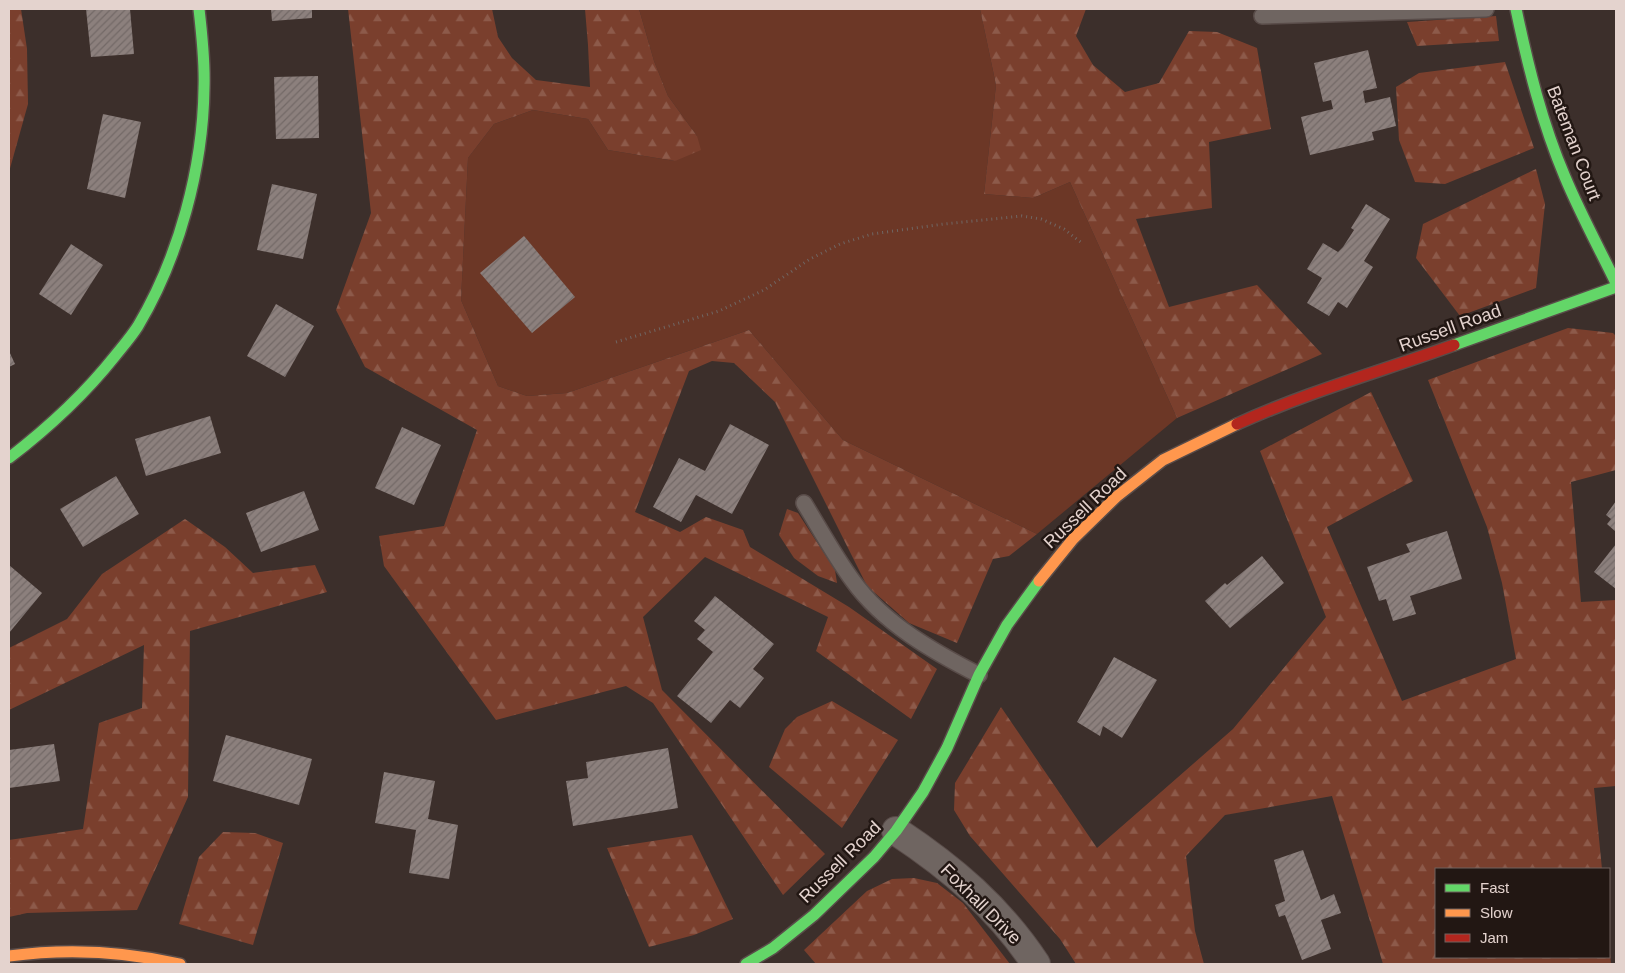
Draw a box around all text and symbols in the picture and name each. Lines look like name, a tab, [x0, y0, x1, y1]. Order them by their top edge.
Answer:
street label: Bateman Court	[1543, 83, 1605, 203]
street label: Russell Road	[1396, 300, 1504, 356]
street label: Russell Road	[1040, 464, 1130, 552]
street label: Russell Road	[795, 817, 885, 907]
street label: Foxhall Drive	[937, 860, 1025, 948]
legend	[1435, 868, 1610, 958]
text: Fast	[1480, 879, 1510, 896]
text: Slow	[1480, 904, 1513, 921]
text: Jam	[1480, 929, 1508, 946]

